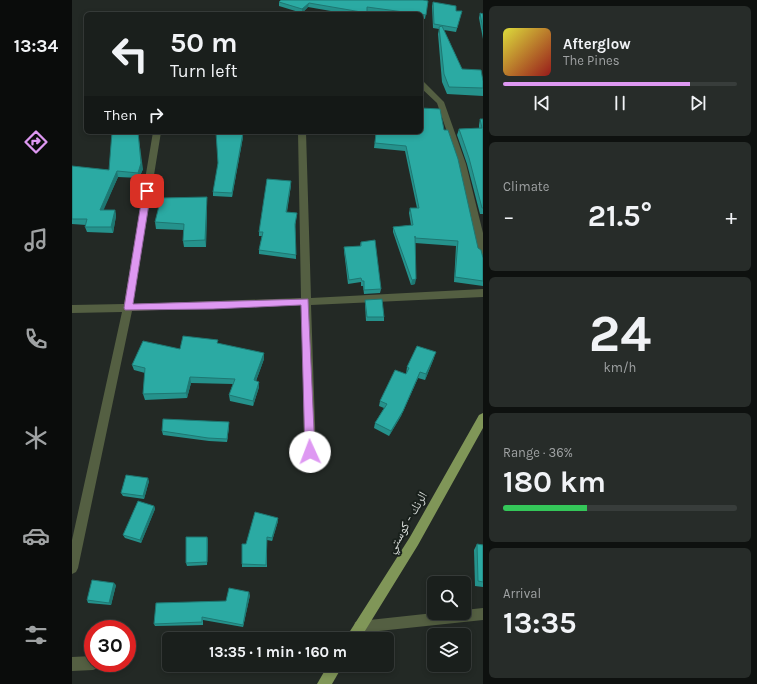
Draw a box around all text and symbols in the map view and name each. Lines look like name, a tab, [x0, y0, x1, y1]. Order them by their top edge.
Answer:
text: 50 m	[170, 26, 238, 59]
icon: left	[104, 28, 156, 80]
text: 13:34	[14, 35, 58, 57]
text: Afterglow	[563, 35, 631, 53]
text: The Pines	[563, 53, 620, 68]
text: Turn left	[170, 60, 238, 82]
icon: previous	[531, 92, 553, 114]
icon: pause	[609, 92, 631, 114]
icon: next	[687, 92, 709, 114]
icon: right	[145, 104, 167, 126]
text: Then	[104, 106, 137, 124]
icon: directions	[22, 128, 50, 156]
pin	[130, 174, 164, 208]
text: Climate	[503, 179, 549, 194]
icon: arrive	[136, 180, 158, 202]
text: 21.5°	[588, 198, 652, 234]
text: −	[503, 204, 515, 230]
text: +	[725, 204, 737, 230]
icon: music	[22, 226, 50, 254]
text: 24	[589, 303, 651, 364]
icon: phone	[22, 325, 50, 353]
text: km/h	[604, 360, 636, 375]
icon: climate	[22, 424, 50, 452]
position arrow	[289, 431, 331, 473]
text: Range · 36%	[503, 445, 573, 460]
text: 180 km	[503, 464, 606, 500]
street label: الرنك - كوستي	[383, 489, 433, 557]
icon: car	[22, 522, 50, 550]
map controls	[427, 576, 471, 672]
button: search	[427, 576, 471, 620]
text: Arrival	[503, 586, 541, 601]
text: 13:35	[503, 605, 577, 641]
speed limit sign: 30	[84, 620, 136, 672]
icon: filters	[22, 621, 50, 649]
button: layers	[427, 628, 471, 672]
text: 13:35 · 1 min · 160 m	[209, 643, 347, 661]

